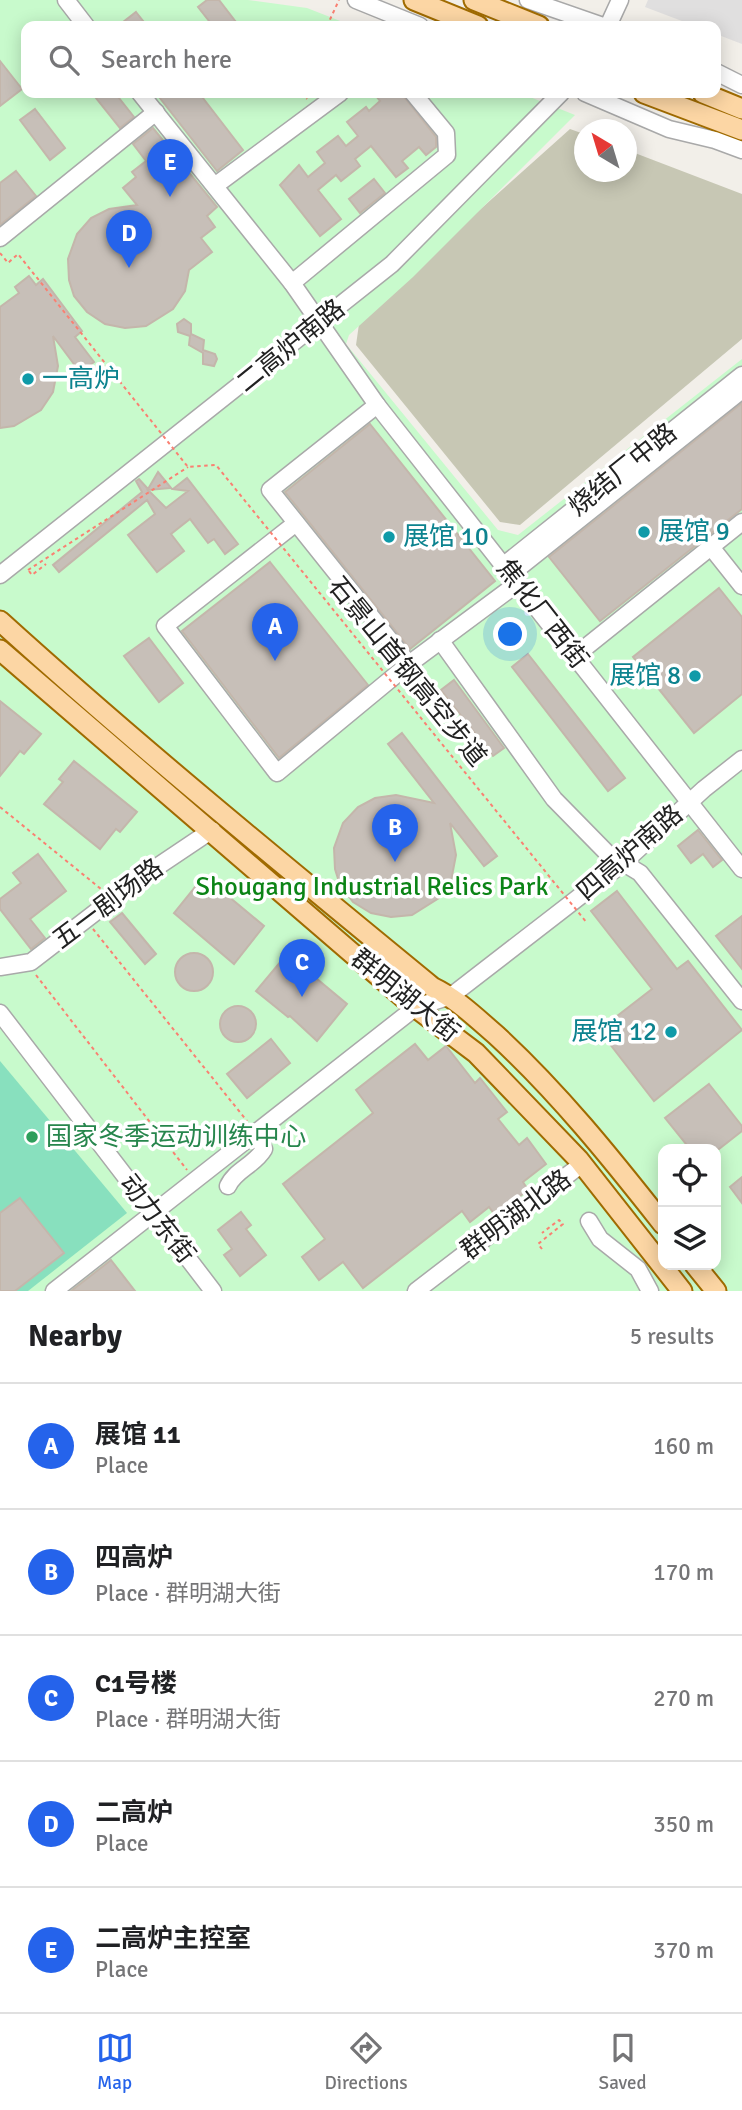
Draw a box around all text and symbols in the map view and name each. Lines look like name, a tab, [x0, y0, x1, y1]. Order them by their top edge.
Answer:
search box	[21, 21, 721, 98]
icon: search	[45, 41, 83, 79]
text: Search here	[101, 44, 232, 76]
north arrow	[574, 119, 637, 182]
pin: E	[147, 139, 193, 197]
pin: D	[106, 210, 152, 268]
street label: 二高炉南路	[230, 293, 352, 399]
place label: 一高炉	[42, 363, 120, 395]
marker: 一高炉	[20, 371, 36, 387]
street label: 烧结厂中路	[562, 417, 684, 523]
place label: 展馆 9	[658, 516, 730, 548]
place label: 展馆 10	[403, 521, 489, 553]
marker: 展馆 9	[636, 524, 652, 540]
marker: 展馆 10	[381, 529, 397, 545]
street label: 焦化厂西街	[489, 553, 595, 675]
street label: 石景山首钢高空步道	[321, 571, 493, 773]
pin: A	[252, 603, 298, 661]
your location	[493, 617, 527, 651]
place label: 展馆 8	[609, 660, 681, 692]
marker: 展馆 8	[687, 668, 703, 684]
street label: 四高炉南路	[570, 798, 690, 908]
pin: B	[372, 804, 418, 862]
street label: 五一剧场路	[46, 852, 170, 956]
park label: Shougang Industrial Relics Park	[196, 871, 548, 903]
pin: C	[279, 939, 325, 997]
street label: 群明湖大街	[344, 943, 466, 1049]
place label: 展馆 12	[571, 1016, 657, 1048]
marker: 展馆 12	[663, 1024, 679, 1040]
place label: 国家冬季运动训练中心	[46, 1121, 306, 1153]
marker: 国家冬季运动训练中心	[24, 1129, 40, 1145]
map controls	[658, 1144, 721, 1270]
button: locate	[658, 1144, 721, 1207]
street label: 群明湖北路	[454, 1163, 578, 1267]
street label: 动力东街	[112, 1168, 202, 1270]
button: layers	[658, 1207, 721, 1270]
text: Nearby	[28, 1318, 122, 1355]
text: 5 results	[630, 1322, 714, 1351]
text: 展馆 11	[95, 1419, 181, 1451]
text: A	[44, 1432, 58, 1461]
text: 160 m	[653, 1432, 714, 1461]
text: Place	[95, 1451, 149, 1480]
text: 四高炉	[95, 1542, 173, 1574]
text: B	[44, 1558, 58, 1587]
text: 170 m	[653, 1558, 714, 1587]
text: Place · 群明湖大街	[95, 1579, 281, 1608]
text: C1号楼	[95, 1668, 177, 1700]
text: C	[44, 1684, 58, 1713]
text: 270 m	[653, 1684, 714, 1713]
text: Place · 群明湖大街	[95, 1705, 281, 1734]
text: 二高炉	[95, 1797, 173, 1829]
text: D	[43, 1810, 59, 1839]
text: 350 m	[653, 1810, 714, 1839]
text: Place	[95, 1829, 149, 1858]
text: 二高炉主控室	[95, 1923, 251, 1955]
text: E	[44, 1936, 58, 1965]
text: 370 m	[653, 1936, 714, 1965]
text: Place	[95, 1955, 149, 1984]
tab: Map	[96, 2029, 134, 2095]
tab: Directions	[325, 2029, 408, 2095]
tab: Saved	[599, 2029, 646, 2095]

